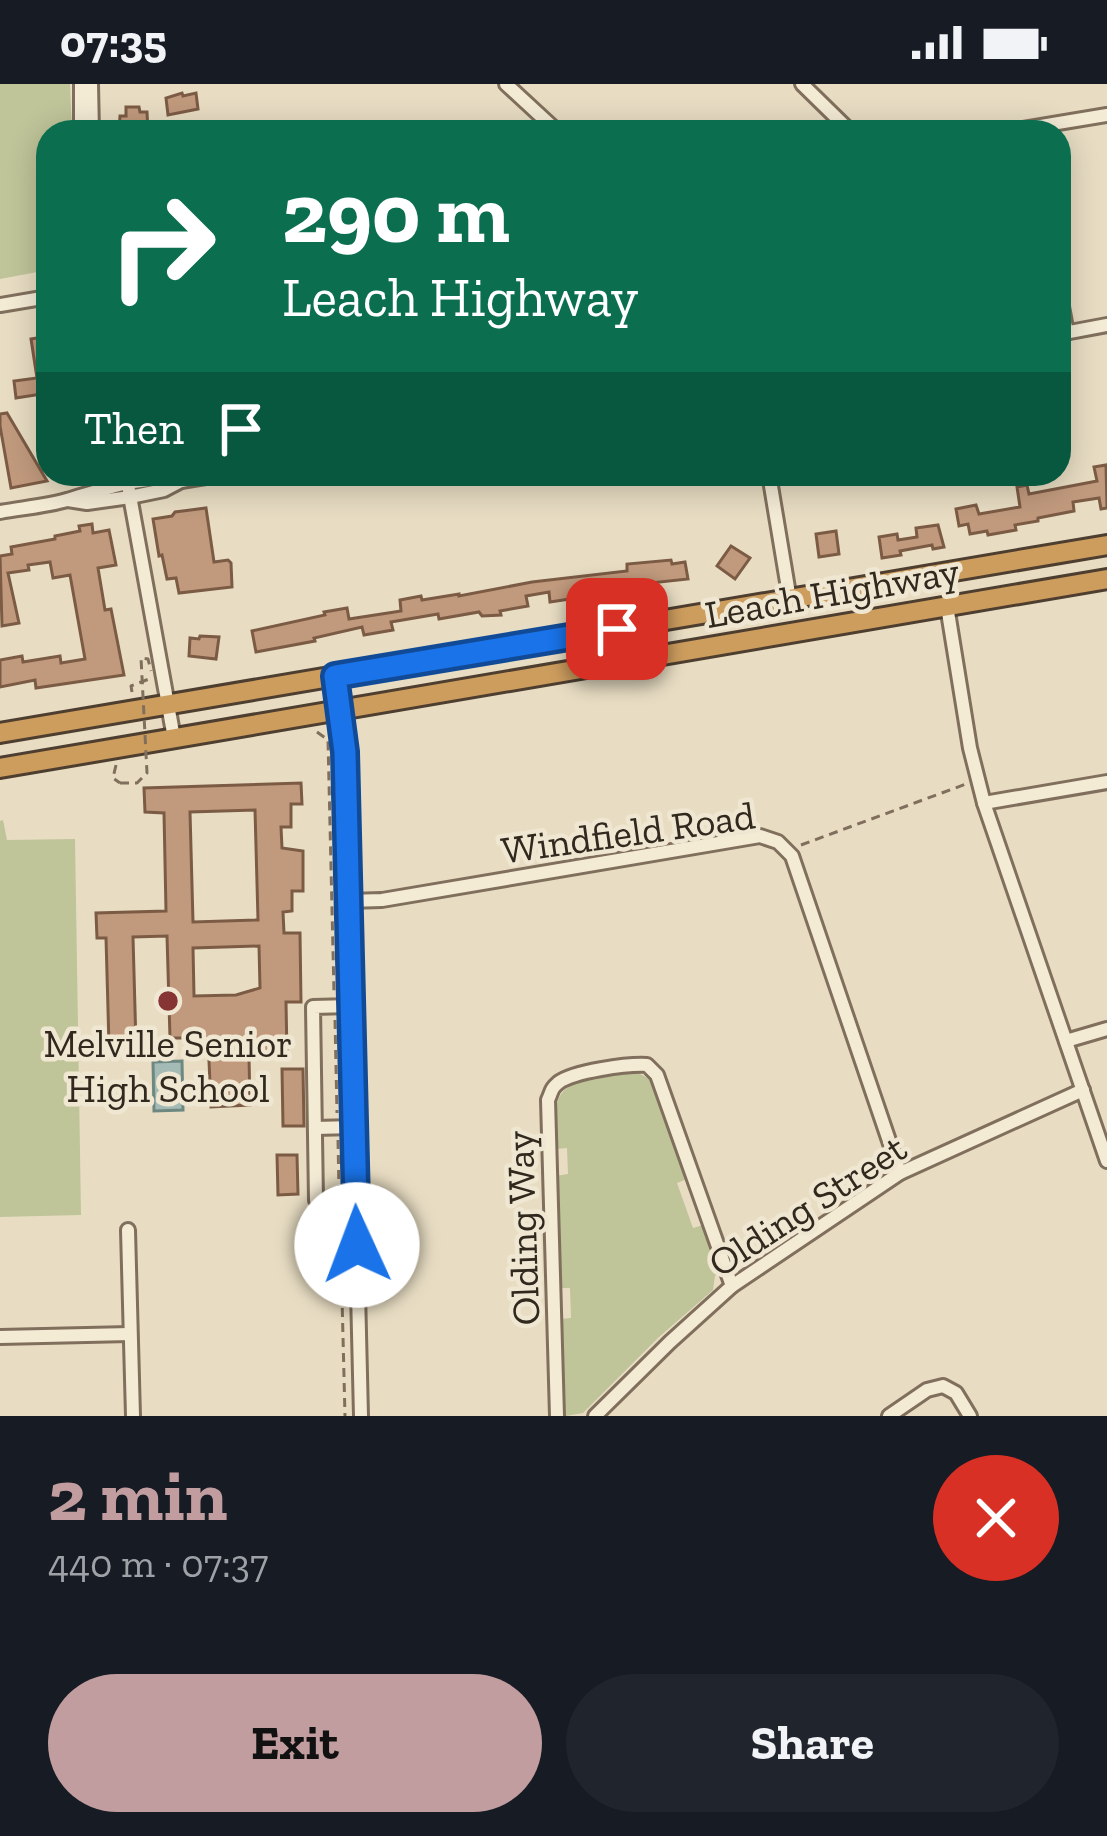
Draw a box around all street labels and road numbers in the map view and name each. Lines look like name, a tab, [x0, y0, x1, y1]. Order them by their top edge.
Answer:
street label: Leach Highway	[701, 547, 963, 638]
street label: Windfield Road	[498, 791, 758, 874]
street label: Olding Street	[700, 1124, 915, 1287]
street label: Olding Way	[496, 1130, 549, 1326]

